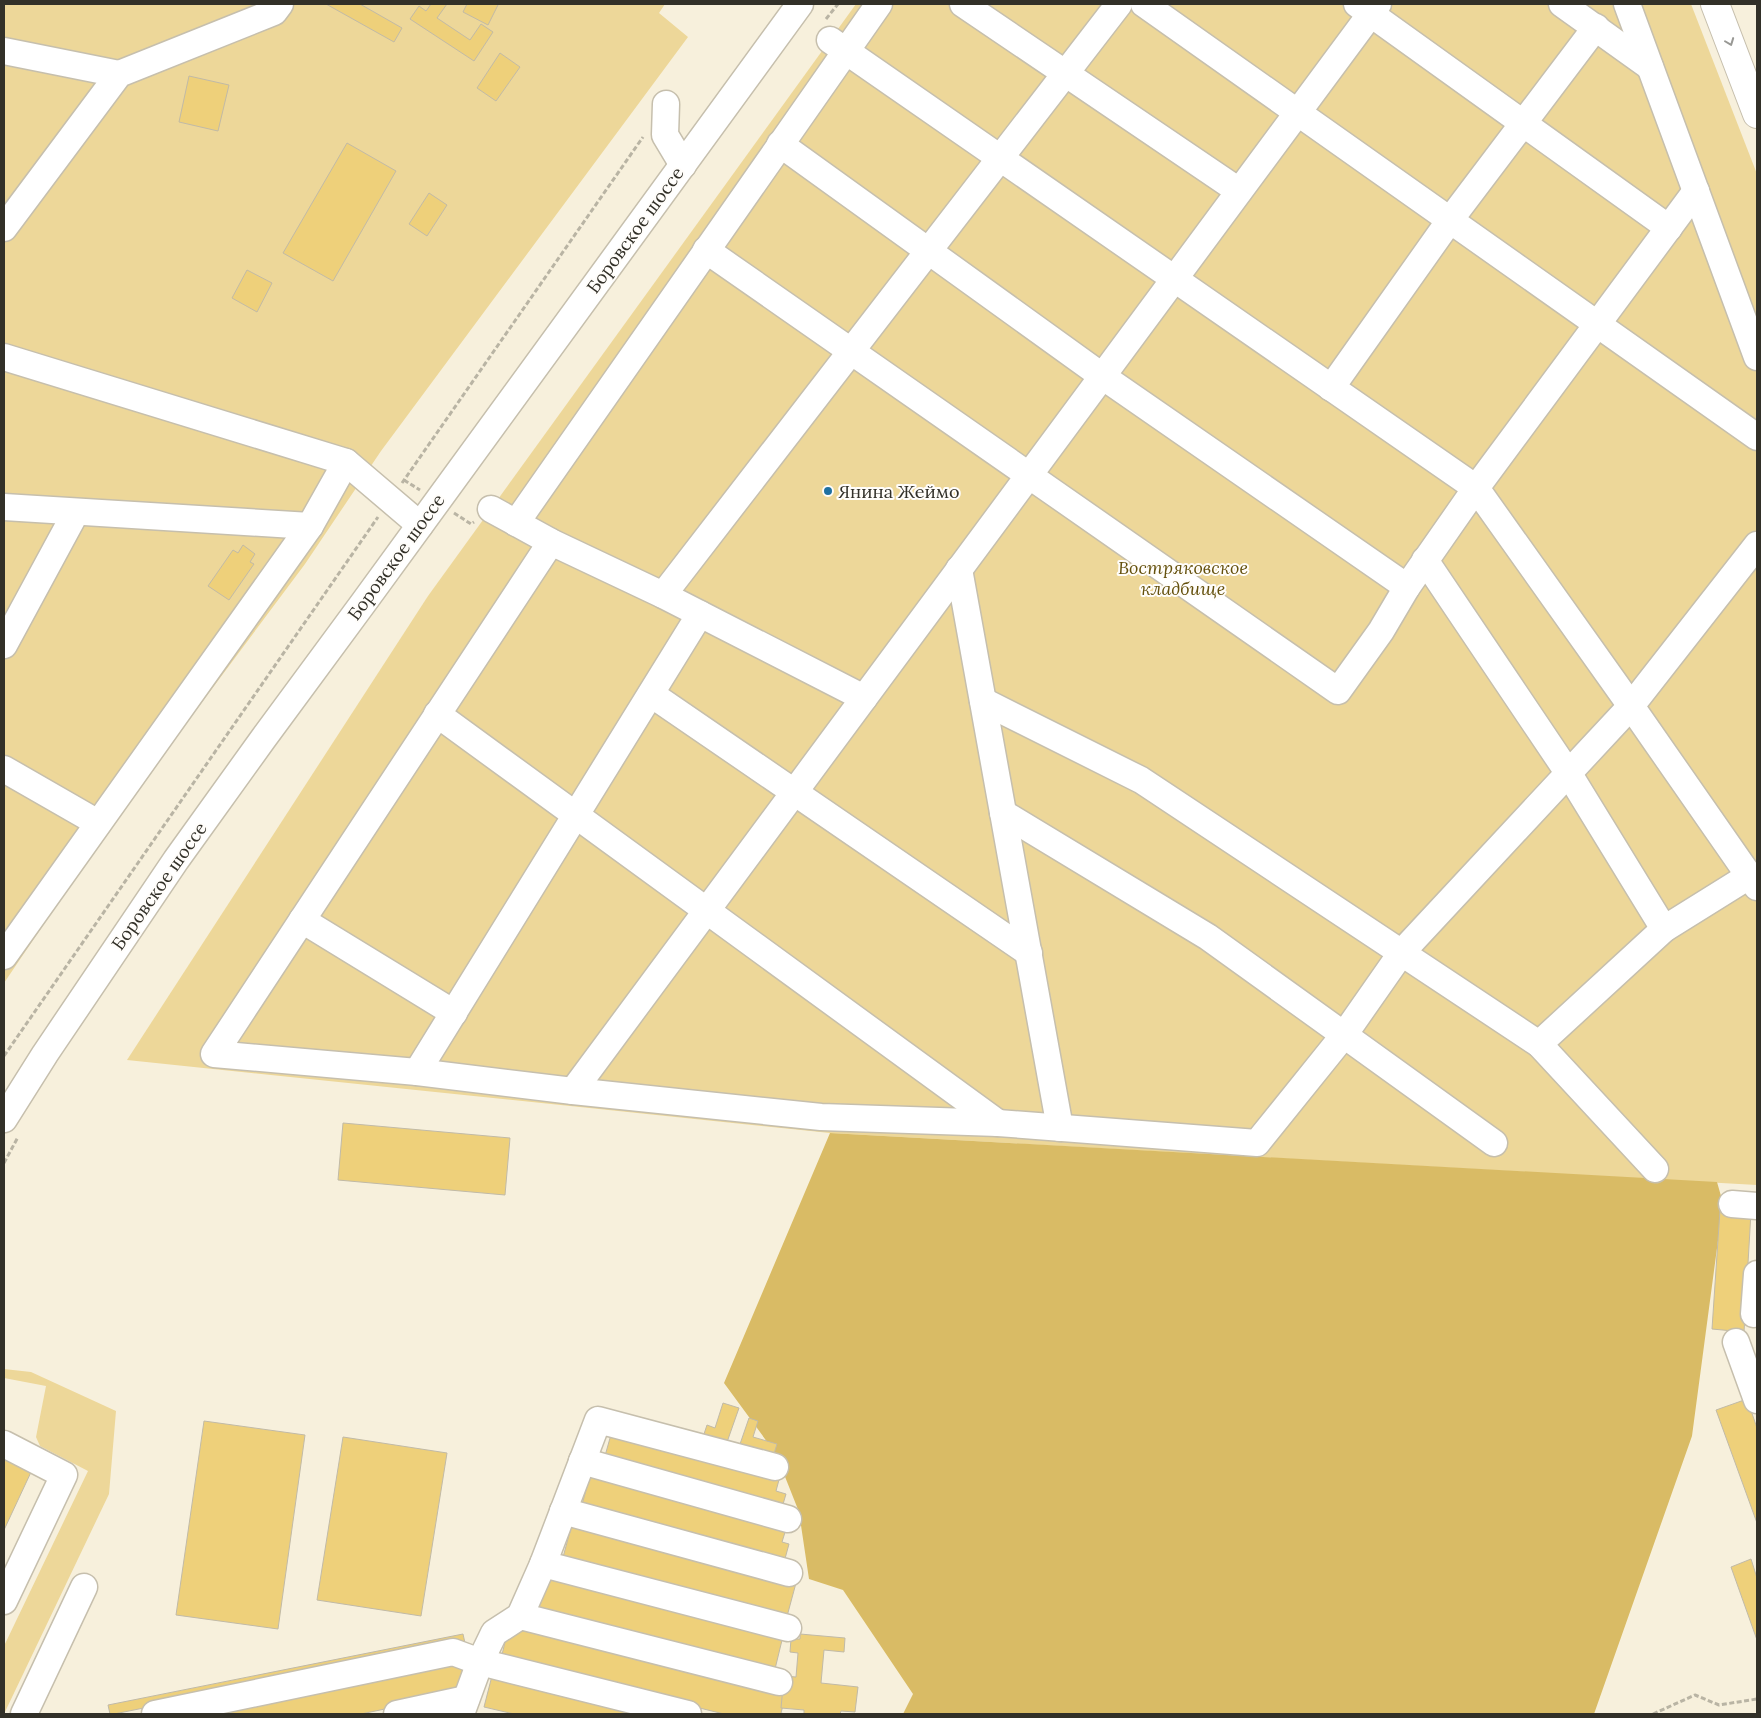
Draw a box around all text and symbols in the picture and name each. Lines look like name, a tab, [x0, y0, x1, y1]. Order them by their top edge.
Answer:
one-way arrow	[1724, 38, 1734, 46]
street label: Боровское шоссе	[581, 162, 689, 298]
place label: Янина Жеймо	[838, 480, 960, 503]
marker: Янина Жеймо	[822, 485, 834, 497]
street label: Боровское шоссе	[342, 489, 450, 625]
park label: Востряковское кладбище	[1118, 556, 1248, 600]
street label: Боровское шоссе	[106, 817, 212, 954]

